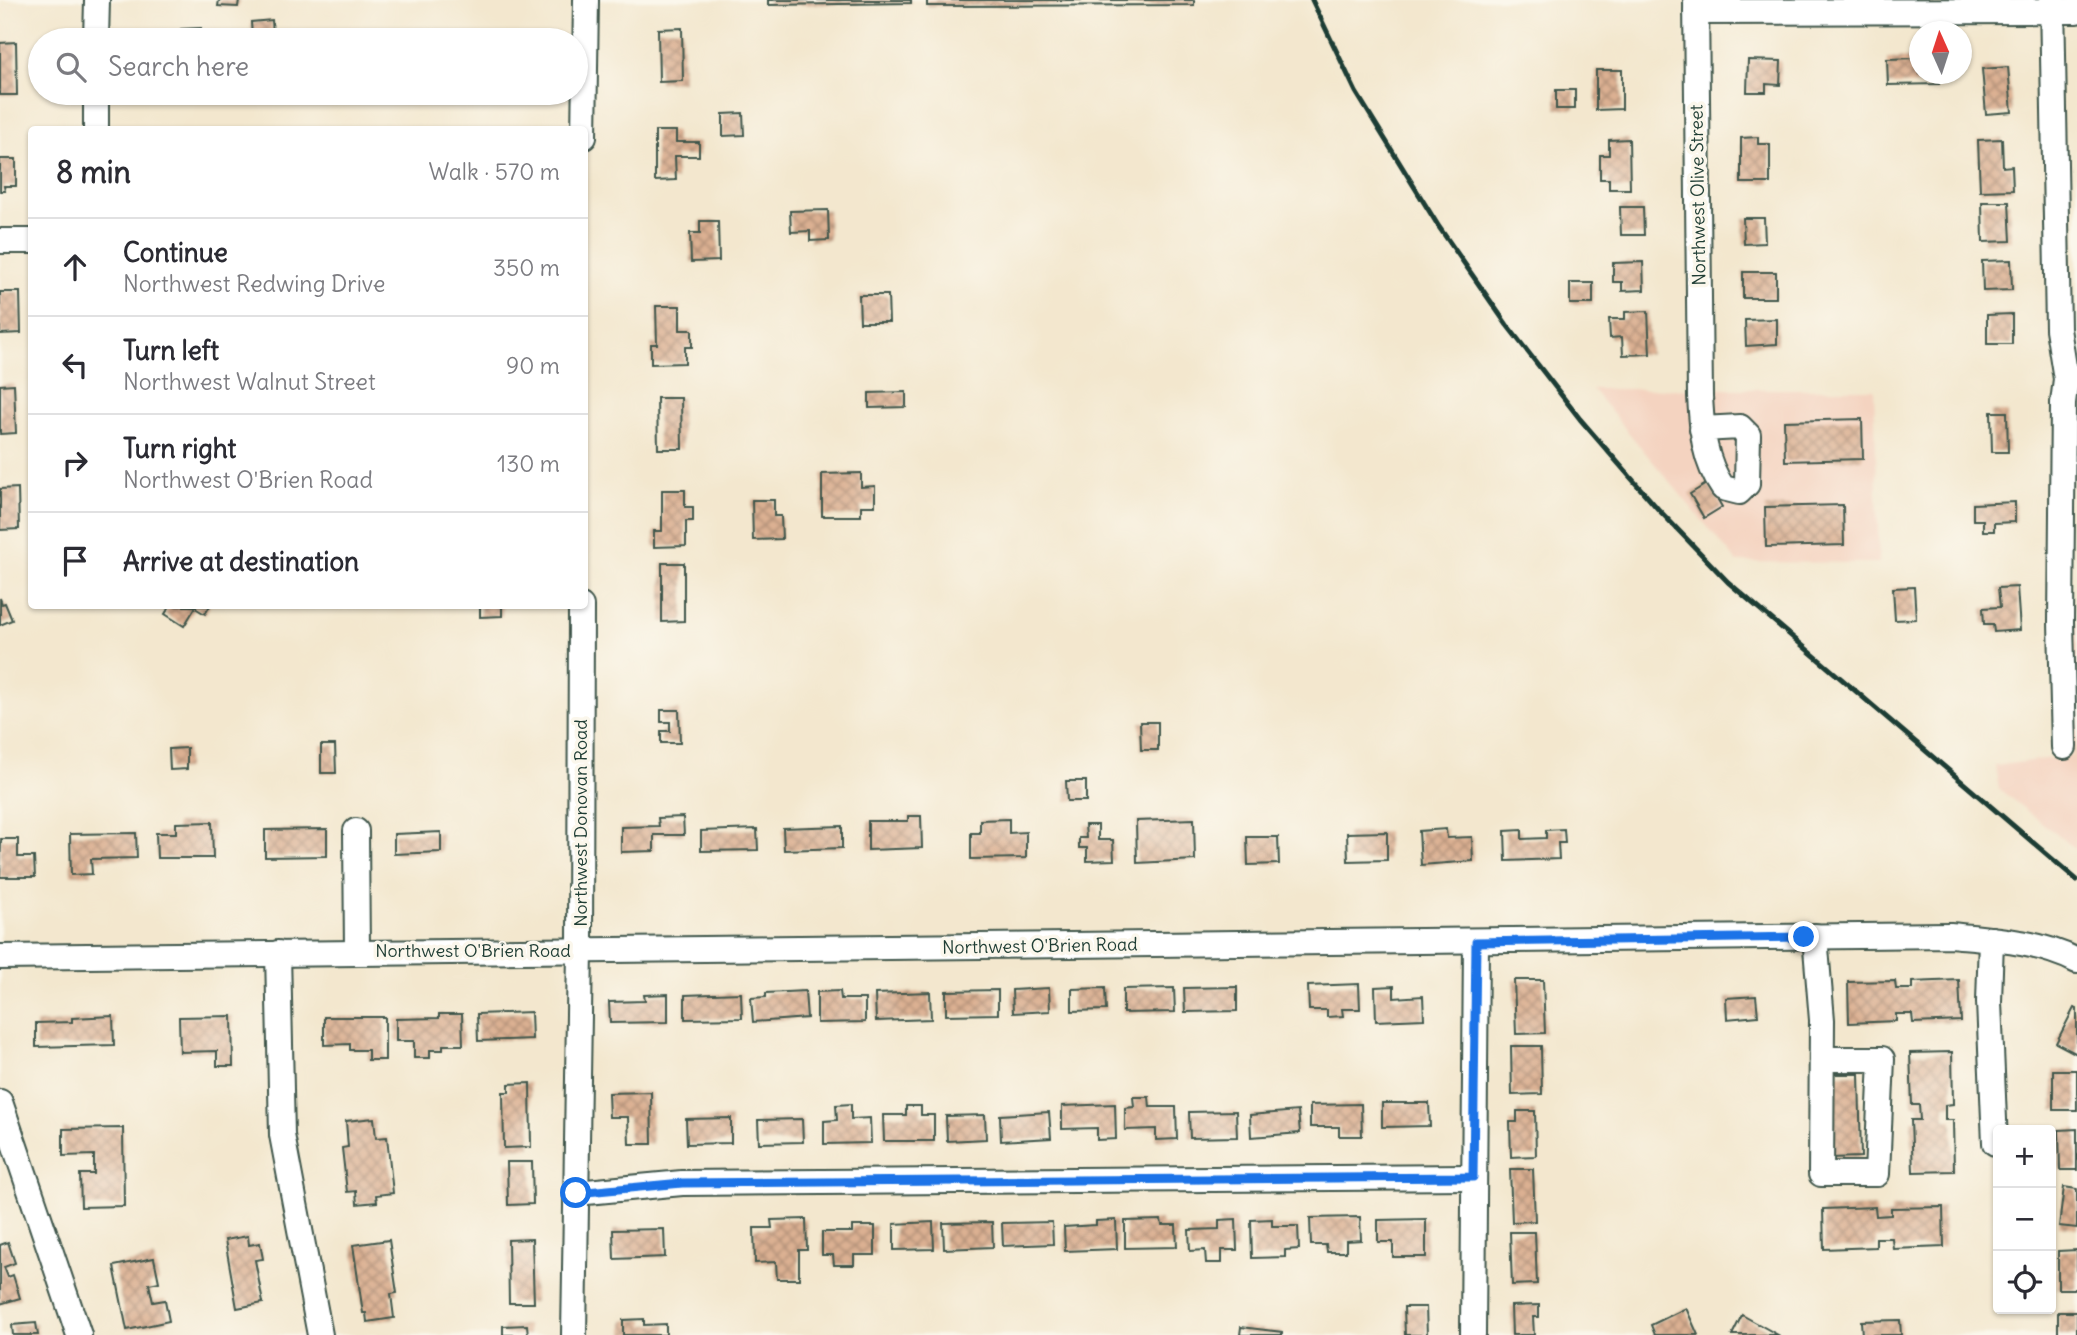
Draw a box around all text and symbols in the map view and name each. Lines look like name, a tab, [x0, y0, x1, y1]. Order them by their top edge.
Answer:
north arrow	[1909, 21, 1972, 84]
search box	[28, 28, 588, 105]
icon: search	[52, 48, 90, 86]
text: Search here	[108, 50, 249, 83]
street label: Northwest Olive Street	[1684, 104, 1711, 286]
text: 8 min	[56, 153, 131, 191]
text: Walk · 570 m	[429, 157, 560, 186]
text: Continue	[123, 236, 228, 269]
icon: ahead	[56, 248, 94, 286]
text: 350 m	[493, 253, 560, 282]
text: Northwest Redwing Drive	[123, 269, 385, 298]
text: Turn left	[123, 334, 219, 367]
icon: left	[56, 346, 94, 384]
text: 90 m	[506, 351, 560, 380]
text: Northwest Walnut Street	[123, 367, 376, 396]
text: Turn right	[123, 432, 236, 465]
icon: right	[56, 444, 94, 482]
text: 130 m	[497, 449, 560, 478]
text: Northwest O'Brien Road	[123, 465, 373, 494]
icon: arrive	[56, 542, 94, 580]
text: Arrive at destination	[123, 545, 359, 578]
street label: Northwest Donovan Road	[569, 719, 592, 927]
route end	[1788, 921, 1819, 952]
street label: Northwest O'Brien Road	[942, 932, 1138, 959]
street label: Northwest O'Brien Road	[375, 939, 571, 962]
map controls	[1993, 1125, 2056, 1314]
button: +	[1993, 1125, 2056, 1188]
route start	[560, 1177, 591, 1208]
button: −	[1993, 1188, 2056, 1251]
button: locate	[1993, 1251, 2056, 1314]

